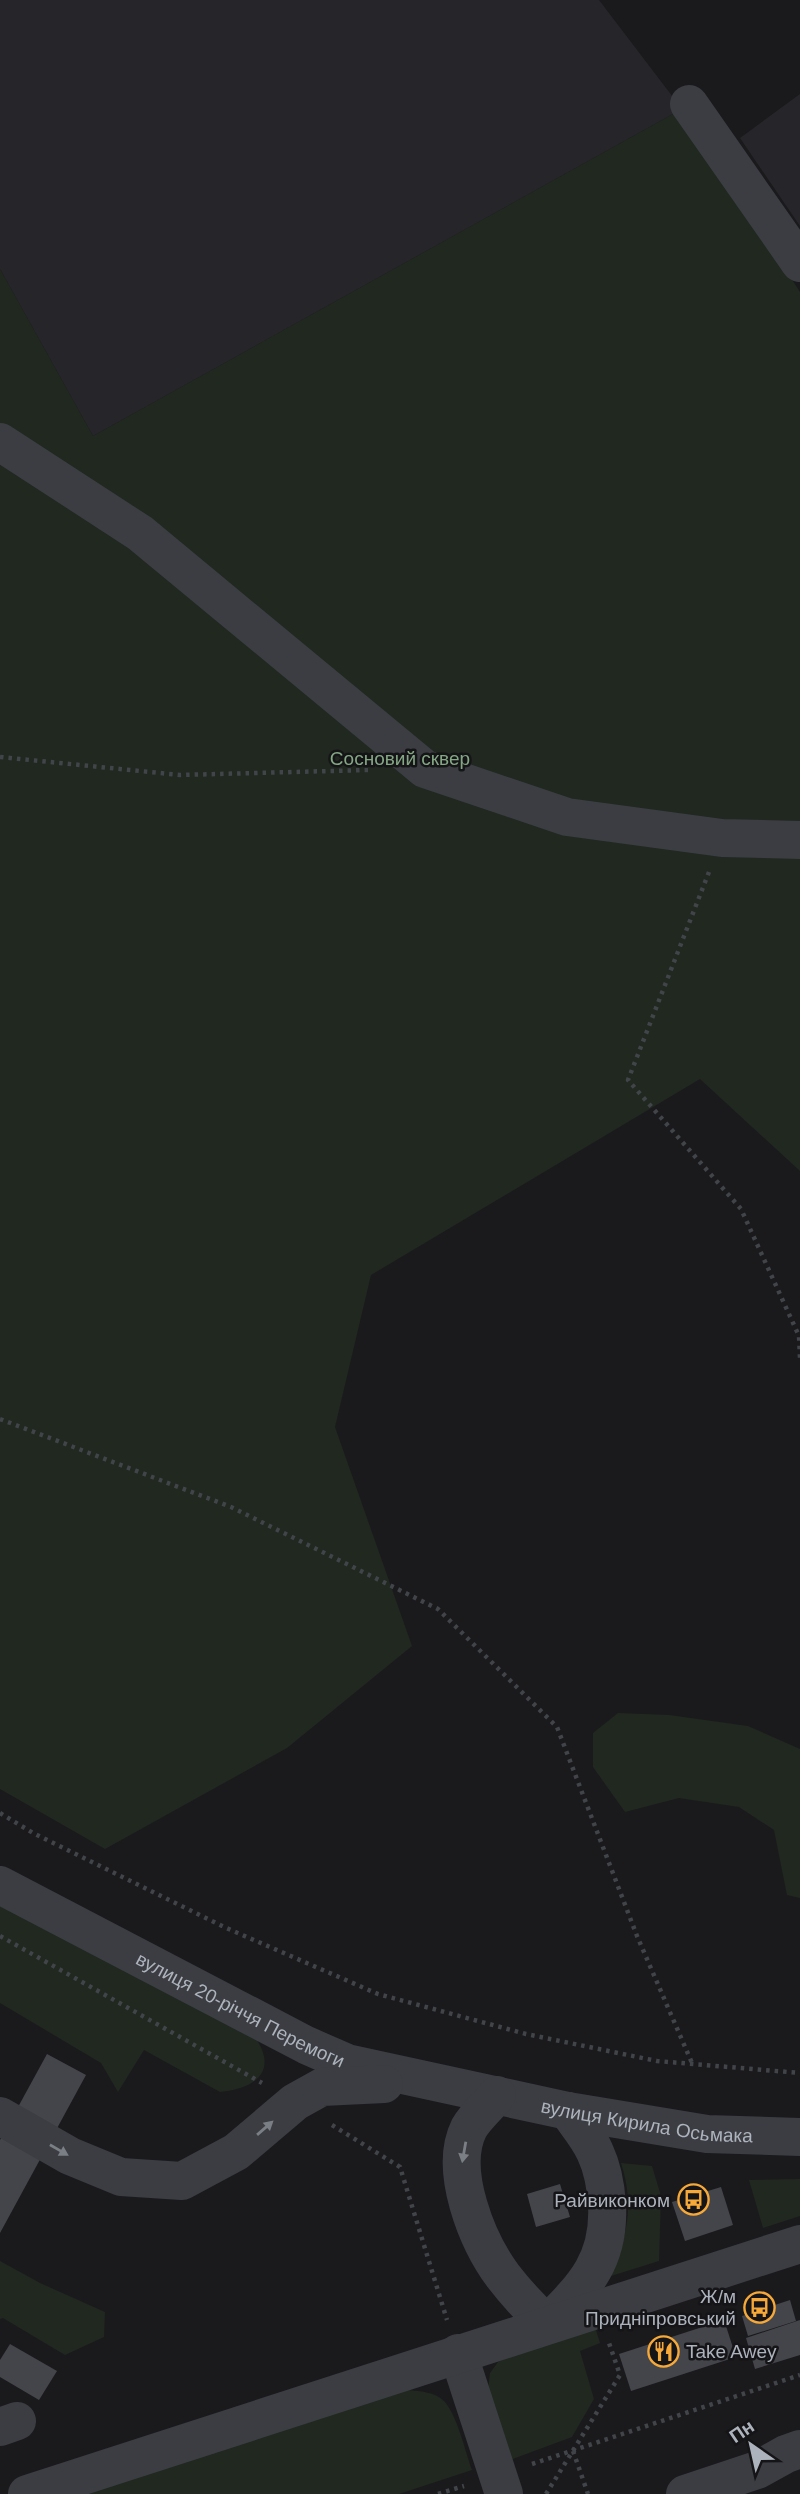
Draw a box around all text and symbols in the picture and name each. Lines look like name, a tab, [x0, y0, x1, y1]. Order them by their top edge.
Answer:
park label: Сосновий сквер	[330, 748, 470, 769]
street label: вулиця 20-річчя Перемоги	[133, 1948, 348, 2072]
street label: вулиця Кирила Осьмака	[539, 2095, 754, 2146]
one-way arrow	[256, 2121, 273, 2136]
one-way arrow	[458, 2141, 469, 2163]
one-way arrow	[49, 2144, 68, 2156]
bus stop icon: Райвиконком	[676, 2183, 710, 2217]
place label: Райвиконком	[554, 2190, 670, 2211]
place label: Ж/м Придніпровський	[585, 2286, 736, 2329]
bus stop icon: Ж/м Придніпровський	[742, 2290, 776, 2324]
restaurant icon: Take Awey	[646, 2334, 680, 2368]
place label: Take Awey	[686, 2341, 777, 2362]
north arrow	[716, 2410, 786, 2480]
text: Пн	[725, 2416, 758, 2447]

